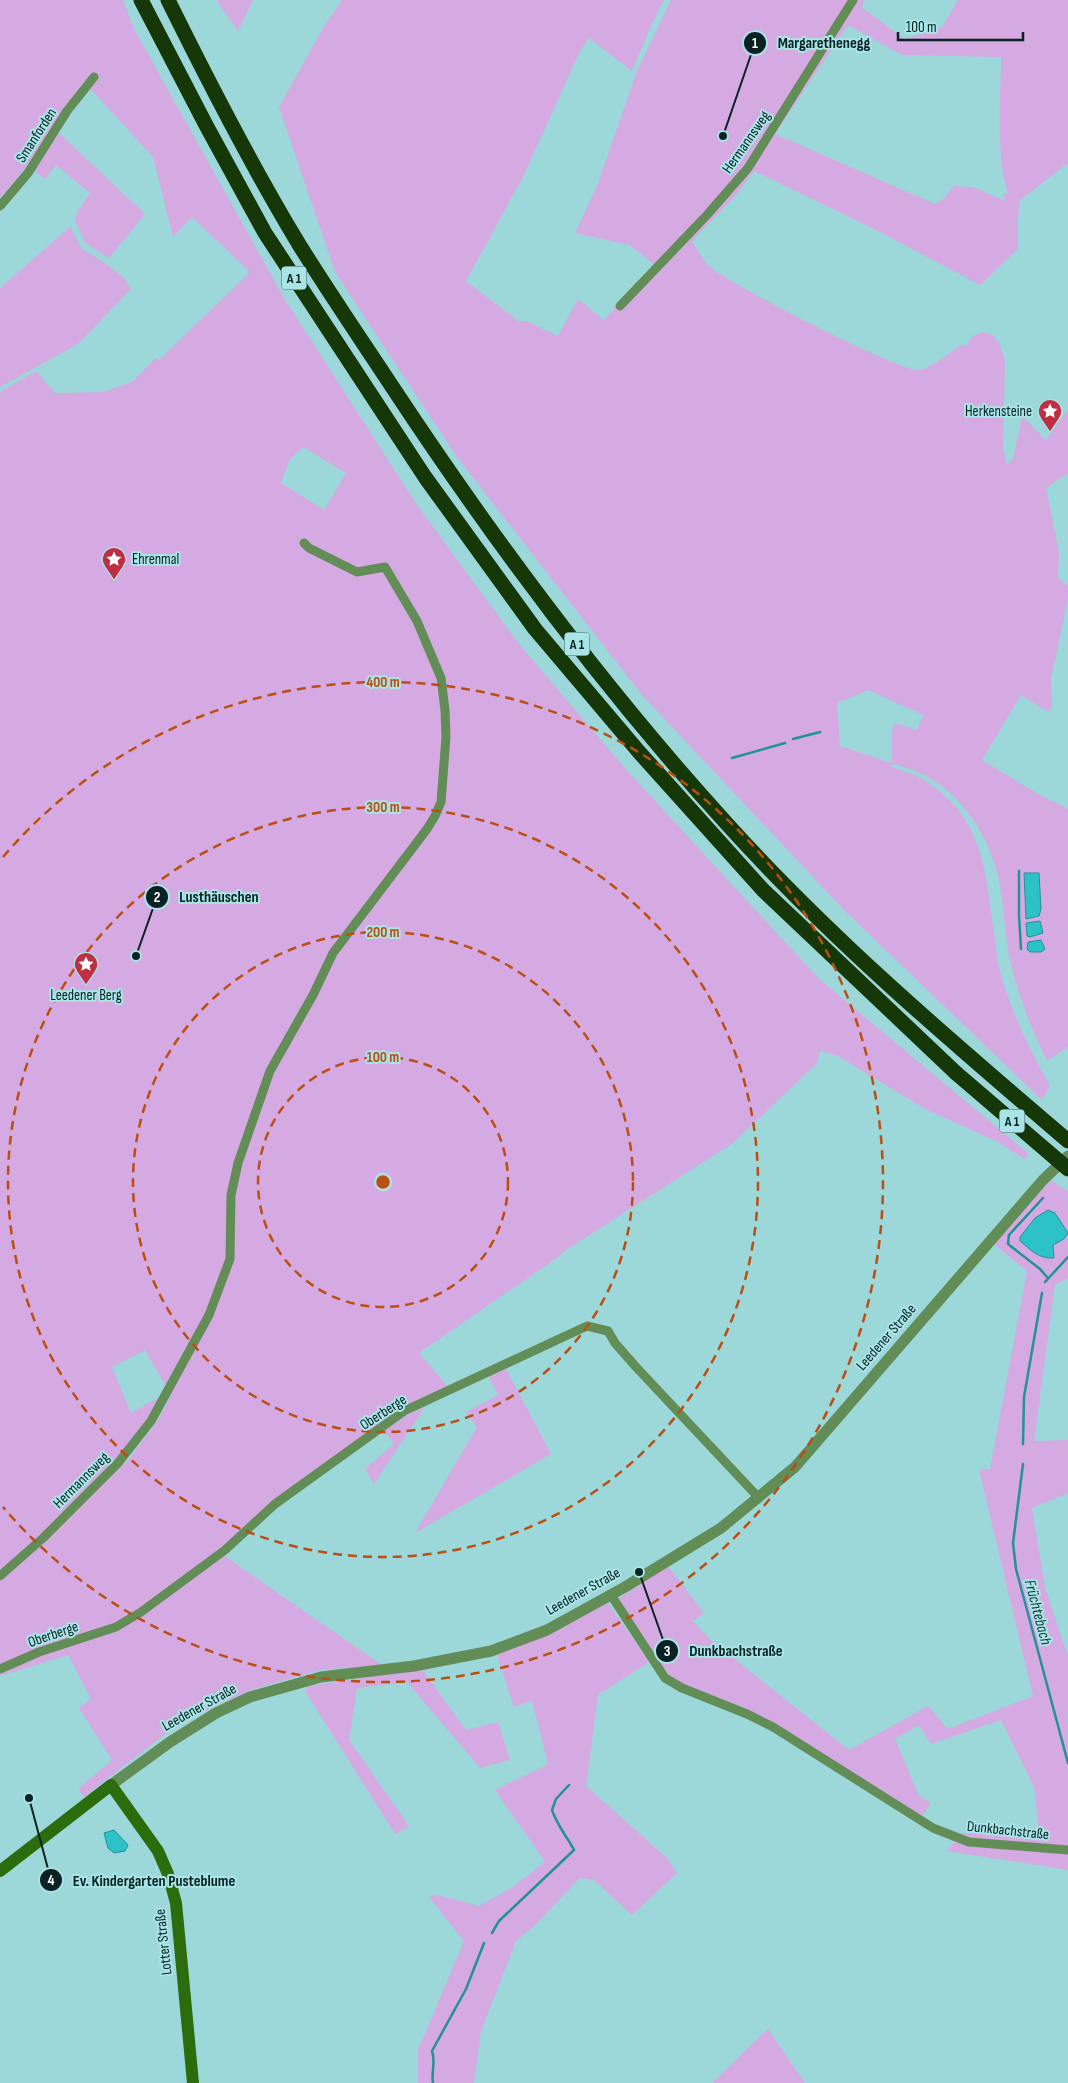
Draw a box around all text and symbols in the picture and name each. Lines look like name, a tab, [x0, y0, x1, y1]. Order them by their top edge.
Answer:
scale bar	[898, 10, 1023, 42]
text: 100 m	[906, 18, 937, 37]
callout: Margarethenegg	[742, 27, 880, 58]
text: 1	[752, 34, 758, 53]
text: Margarethenegg	[778, 34, 871, 53]
street label: Smanforden	[12, 104, 61, 166]
street label: Hermannsweg	[718, 107, 775, 177]
road number: A 1	[282, 266, 306, 290]
place icon: Herkensteine	[1037, 398, 1063, 432]
place label: Herkensteine	[965, 402, 1032, 421]
place icon: Ehrenmal	[101, 546, 127, 580]
place label: Ehrenmal	[132, 550, 179, 569]
road number: A 1	[564, 633, 590, 656]
text: 400 m	[366, 673, 400, 692]
text: 300 m	[366, 798, 400, 817]
callout: Lusthäuschen	[144, 881, 269, 912]
text: 2	[154, 888, 160, 907]
text: Lusthäuschen	[179, 888, 259, 907]
text: 200 m	[366, 923, 400, 942]
place icon: Leedener Berg	[73, 951, 99, 985]
place label: Leedener Berg	[50, 986, 122, 1005]
text: 100 m	[367, 1048, 399, 1067]
road number: A 1	[1000, 1110, 1024, 1132]
centre of rings	[374, 1173, 392, 1191]
street label: Leedener Straße	[852, 1300, 920, 1375]
street label: Oberberge	[356, 1390, 410, 1435]
street label: Hermannsweg	[49, 1448, 114, 1513]
street label: Leedener Straße	[543, 1563, 624, 1620]
water label: Früchtebach	[1020, 1578, 1055, 1647]
street label: Oberberge	[25, 1617, 81, 1652]
callout: Dunkbachstraße	[655, 1635, 793, 1666]
text: 3	[664, 1642, 671, 1661]
text: Dunkbachstraße	[689, 1642, 783, 1661]
street label: Leedener Straße	[159, 1679, 240, 1736]
street label: Dunkbachstraße	[966, 1817, 1050, 1844]
callout: Ev. Kindergarten Pusteblume	[38, 1864, 246, 1895]
text: 4	[48, 1871, 55, 1890]
text: Ev. Kindergarten Pusteblume	[73, 1872, 235, 1891]
street label: Lotter Straße	[151, 1908, 176, 1976]

